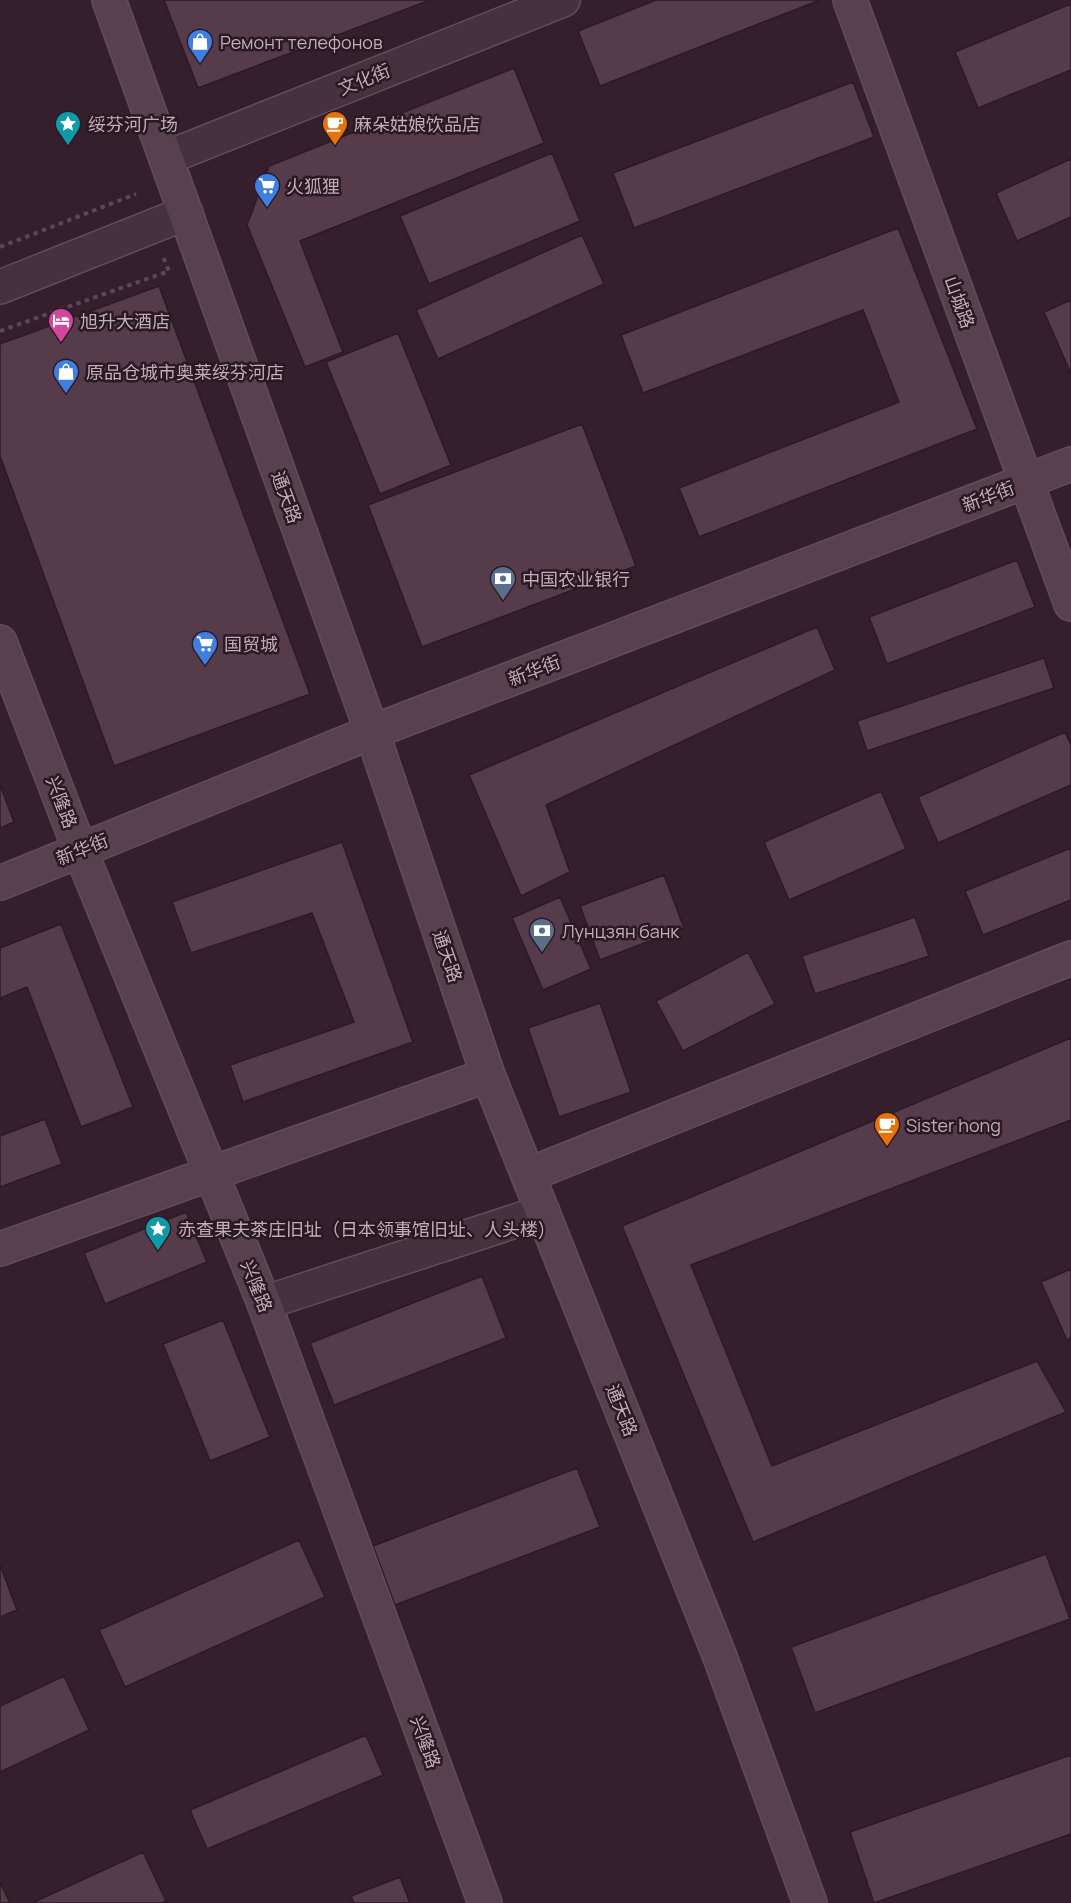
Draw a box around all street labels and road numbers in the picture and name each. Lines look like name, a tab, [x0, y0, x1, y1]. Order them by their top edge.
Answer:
street label: 文化街	[334, 58, 394, 100]
street label: 山城路	[939, 273, 981, 331]
street label: 通天路	[266, 468, 308, 526]
street label: 新华街	[958, 475, 1018, 517]
street label: 新华街	[504, 649, 564, 691]
street label: 兴隆路	[41, 772, 83, 832]
street label: 新华街	[52, 828, 112, 870]
street label: 通天路	[428, 927, 468, 985]
street label: 兴隆路	[236, 1256, 278, 1316]
street label: 通天路	[601, 1380, 643, 1440]
street label: 兴隆路	[405, 1713, 447, 1771]

